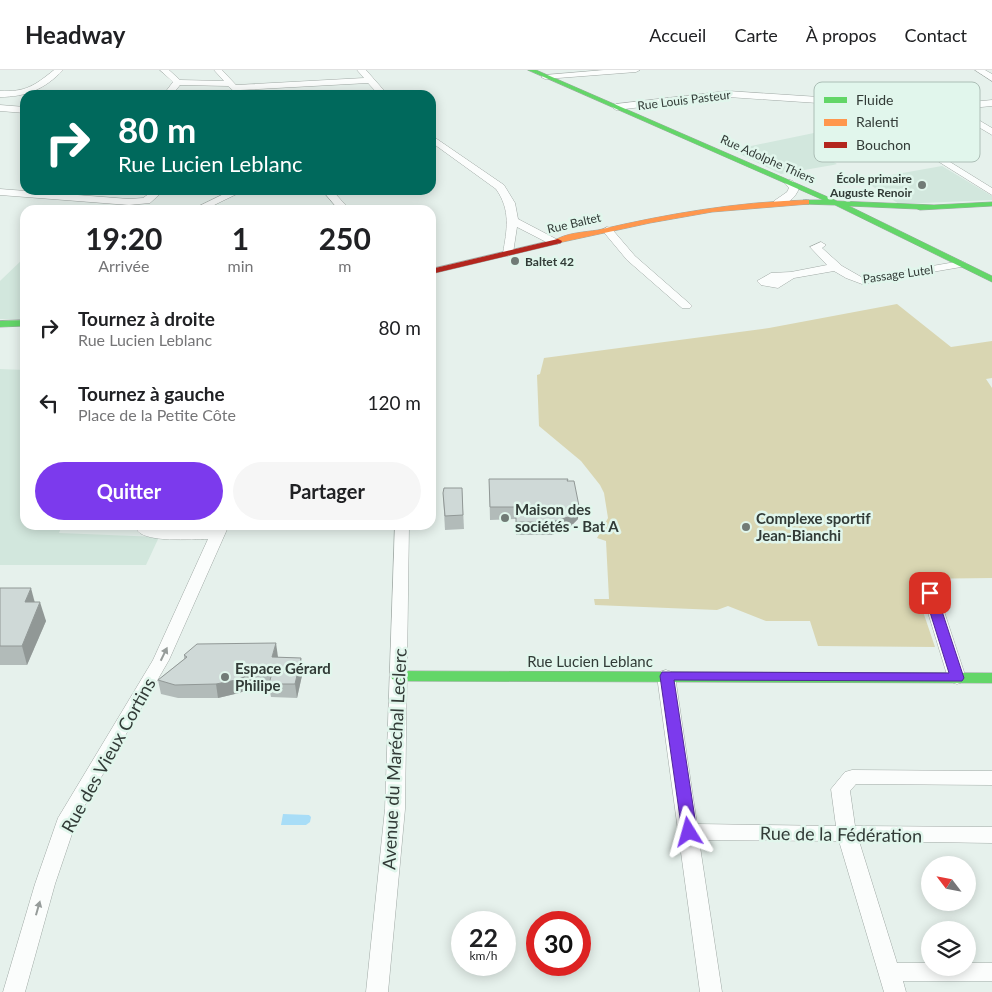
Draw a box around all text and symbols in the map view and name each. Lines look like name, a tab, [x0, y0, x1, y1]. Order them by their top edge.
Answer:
text: Headway	[25, 20, 125, 49]
text: Accueil	[649, 24, 706, 46]
text: Carte	[734, 24, 778, 46]
text: À propos	[806, 24, 877, 46]
text: Contact	[905, 24, 967, 46]
legend	[814, 82, 980, 162]
street label: Rue Louis Pasteur	[637, 87, 732, 113]
text: Fluide	[856, 91, 894, 108]
text: 80 m	[118, 108, 196, 150]
icon: right	[35, 110, 100, 175]
text: Ralenti	[856, 113, 899, 130]
street label: Rue Adolphe Thiers	[718, 131, 818, 187]
text: Bouchon	[856, 136, 911, 153]
text: Rue Lucien Leblanc	[118, 150, 302, 177]
place label: École primaire Auguste Renoir	[829, 171, 913, 200]
marker: École primaire Auguste Renoir	[916, 179, 928, 191]
street label: Rue Baltet	[546, 209, 603, 236]
text: 19:20	[85, 220, 162, 256]
text: 1	[232, 220, 249, 256]
text: 250	[319, 220, 371, 256]
place label: Baltet 42	[525, 254, 574, 269]
marker: Baltet 42	[509, 255, 521, 267]
text: Arrivée	[98, 256, 149, 275]
text: min	[228, 256, 254, 275]
text: m	[338, 256, 351, 275]
street label: Passage Lutel	[862, 262, 934, 286]
text: Tournez à droite	[78, 307, 215, 330]
icon: right	[35, 314, 63, 342]
text: 80 m	[378, 316, 421, 339]
text: Rue Lucien Leblanc	[78, 330, 212, 349]
text: Tournez à gauche	[78, 382, 225, 405]
icon: left	[35, 389, 63, 417]
text: 120 m	[367, 391, 421, 414]
text: Place de la Petite Côte	[78, 405, 236, 424]
button: Quitter	[35, 462, 223, 520]
button: Partager	[233, 462, 421, 520]
place label: Maison des sociétés - Bat A	[515, 500, 619, 535]
place label: Complexe sportif Jean-Bianchi	[756, 509, 871, 544]
marker: Maison des sociétés - Bat A	[499, 512, 511, 524]
marker: Complexe sportif Jean-Bianchi	[740, 521, 752, 533]
pin	[909, 572, 951, 614]
icon: arrive	[916, 579, 944, 607]
one-way arrow	[159, 646, 168, 661]
street label: Avenue du Maréchal Leclerc	[377, 647, 411, 870]
street label: Rue Lucien Leblanc	[527, 652, 653, 670]
place label: Espace Gérard Philipe	[235, 659, 331, 694]
marker: Espace Gérard Philipe	[219, 671, 231, 683]
street label: Rue des Vieux Cortins	[56, 674, 160, 836]
position arrow	[662, 805, 714, 857]
street label: Rue de la Fédération	[760, 822, 922, 846]
north arrow	[921, 856, 976, 911]
map controls	[921, 856, 976, 976]
one-way arrow	[34, 900, 42, 915]
speed limit sign: 30	[526, 911, 591, 976]
button: layers	[921, 921, 976, 976]
text: 22	[469, 922, 498, 952]
text: km/h	[469, 948, 498, 963]

